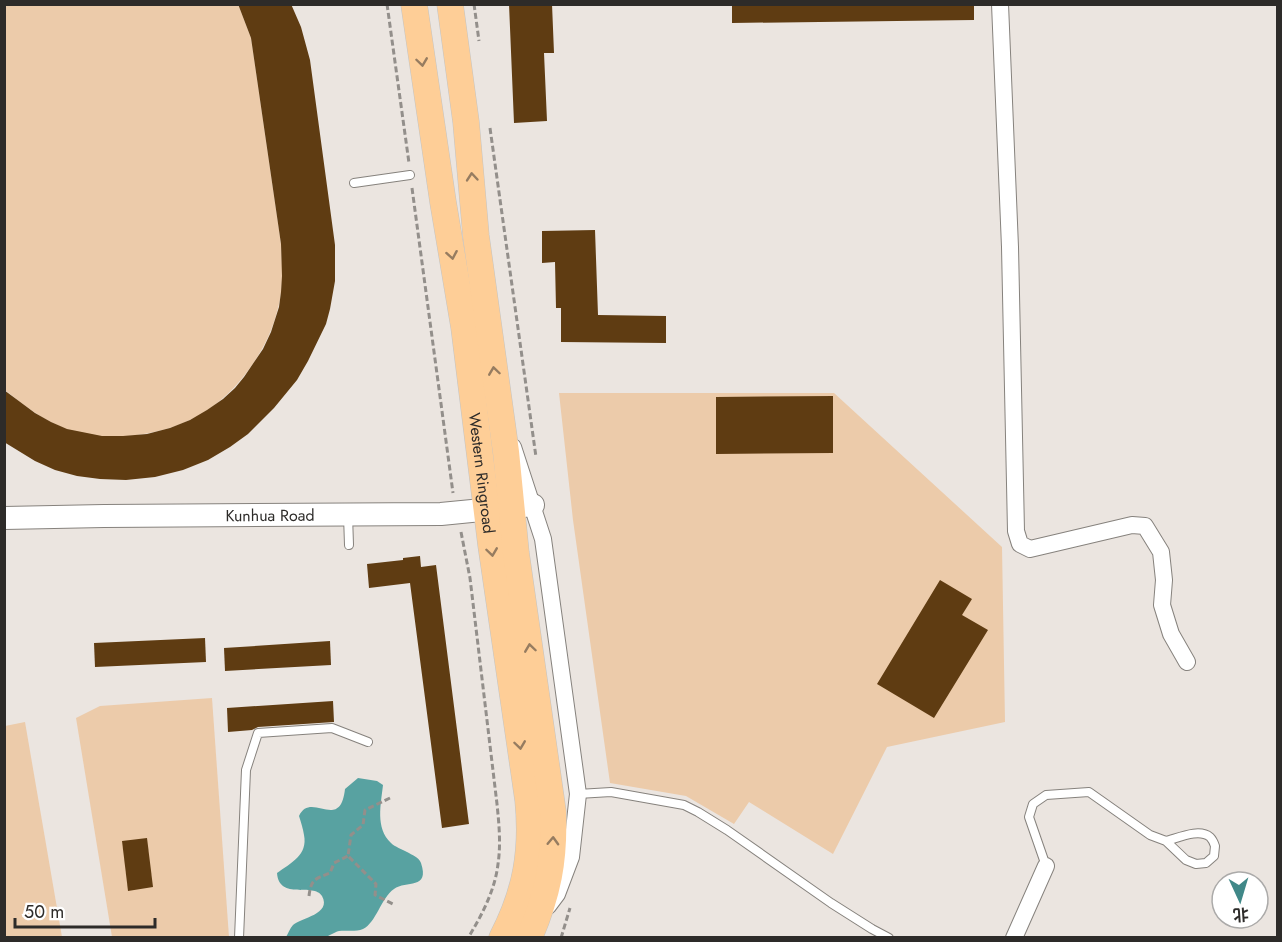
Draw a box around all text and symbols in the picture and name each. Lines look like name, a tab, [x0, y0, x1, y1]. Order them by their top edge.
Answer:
one-way arrow	[416, 58, 428, 67]
one-way arrow	[465, 173, 478, 182]
one-way arrow	[446, 250, 458, 260]
one-way arrow	[489, 366, 501, 376]
street label: Western Ringroad	[463, 411, 501, 535]
street label: Kunhua Road	[225, 503, 315, 527]
one-way arrow	[486, 548, 498, 557]
one-way arrow	[524, 643, 536, 652]
one-way arrow	[514, 741, 526, 750]
one-way arrow	[547, 836, 560, 845]
north arrow	[1210, 870, 1270, 930]
scale bar	[15, 891, 154, 929]
text: 50 m	[24, 899, 64, 925]
text: 北	[1232, 902, 1250, 926]

